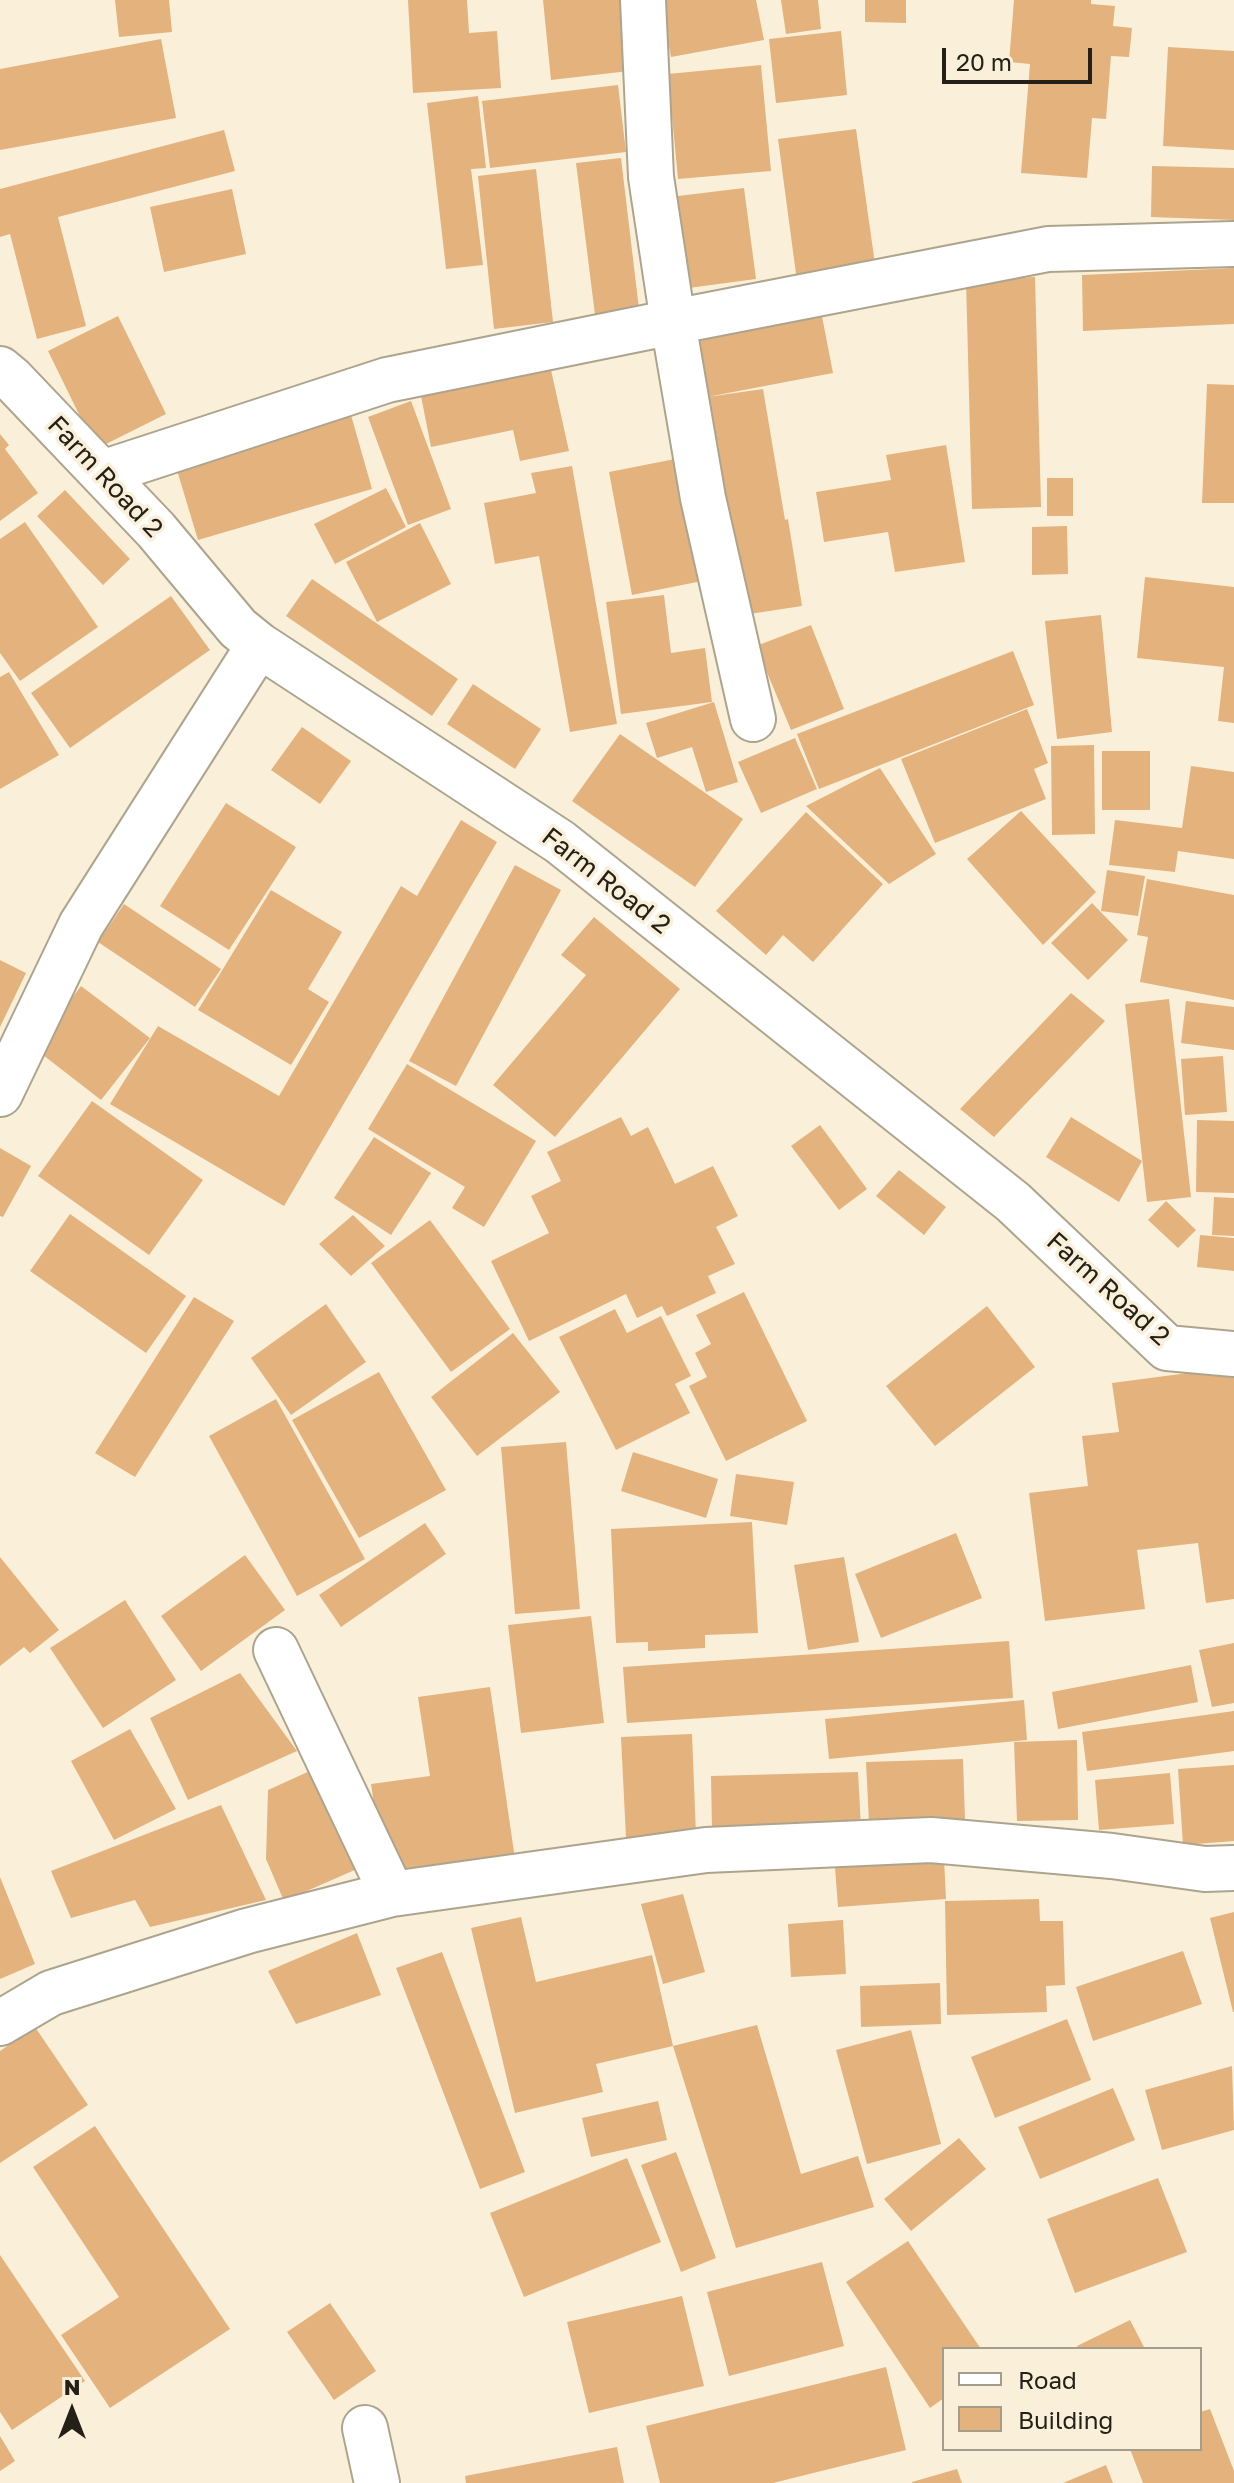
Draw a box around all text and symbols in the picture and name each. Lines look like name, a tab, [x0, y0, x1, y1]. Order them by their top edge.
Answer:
scale bar	[946, 32, 1096, 82]
text: 20 m	[956, 47, 1012, 76]
street label: Farm Road 2	[41, 410, 169, 544]
street label: Farm Road 2	[535, 821, 677, 941]
street label: Farm Road 2	[1040, 1226, 1176, 1352]
legend	[942, 2347, 1202, 2451]
text: Road	[1018, 2365, 1077, 2394]
north arrow	[32, 2371, 112, 2451]
text: N	[64, 2373, 80, 2400]
text: Building	[1018, 2405, 1113, 2434]

